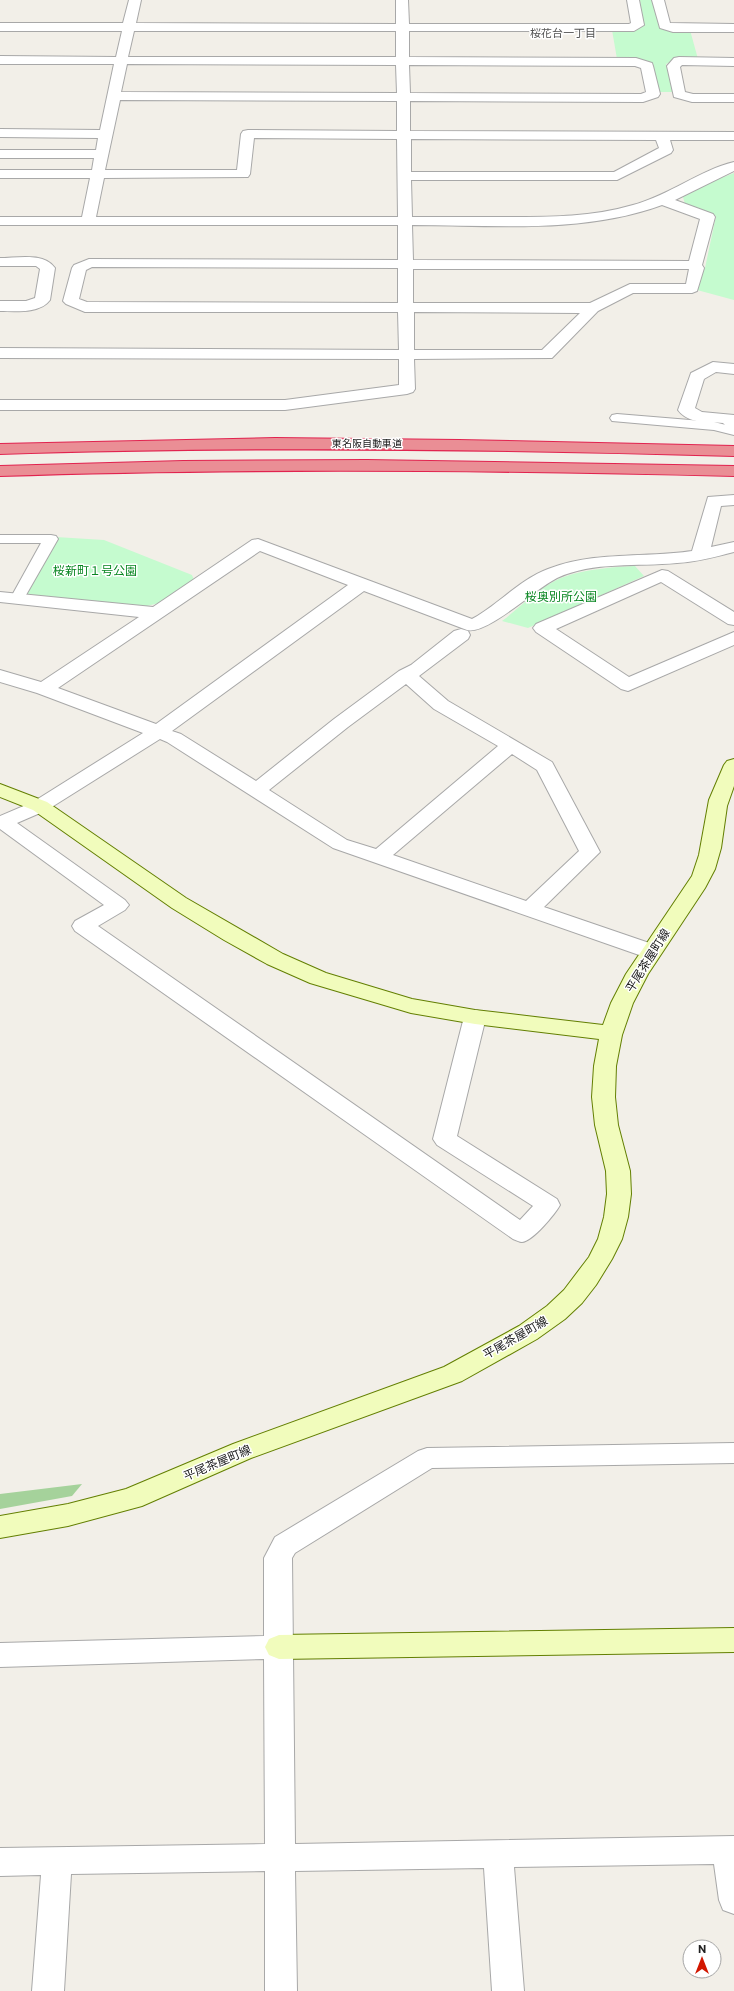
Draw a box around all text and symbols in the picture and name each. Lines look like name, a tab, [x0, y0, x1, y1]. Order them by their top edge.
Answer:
district label: 桜花台一丁目	[530, 26, 596, 39]
street label: 東名阪自動車道	[332, 437, 402, 449]
park label: 桜新町１号公園	[53, 563, 137, 577]
park label: 桜奥別所公園	[525, 589, 597, 603]
street label: 平尾茶屋町線	[622, 926, 672, 994]
street label: 平尾茶屋町線	[480, 1313, 550, 1361]
street label: 平尾茶屋町線	[181, 1441, 253, 1483]
north arrow	[682, 1939, 722, 1979]
text: N	[698, 1942, 706, 1955]

